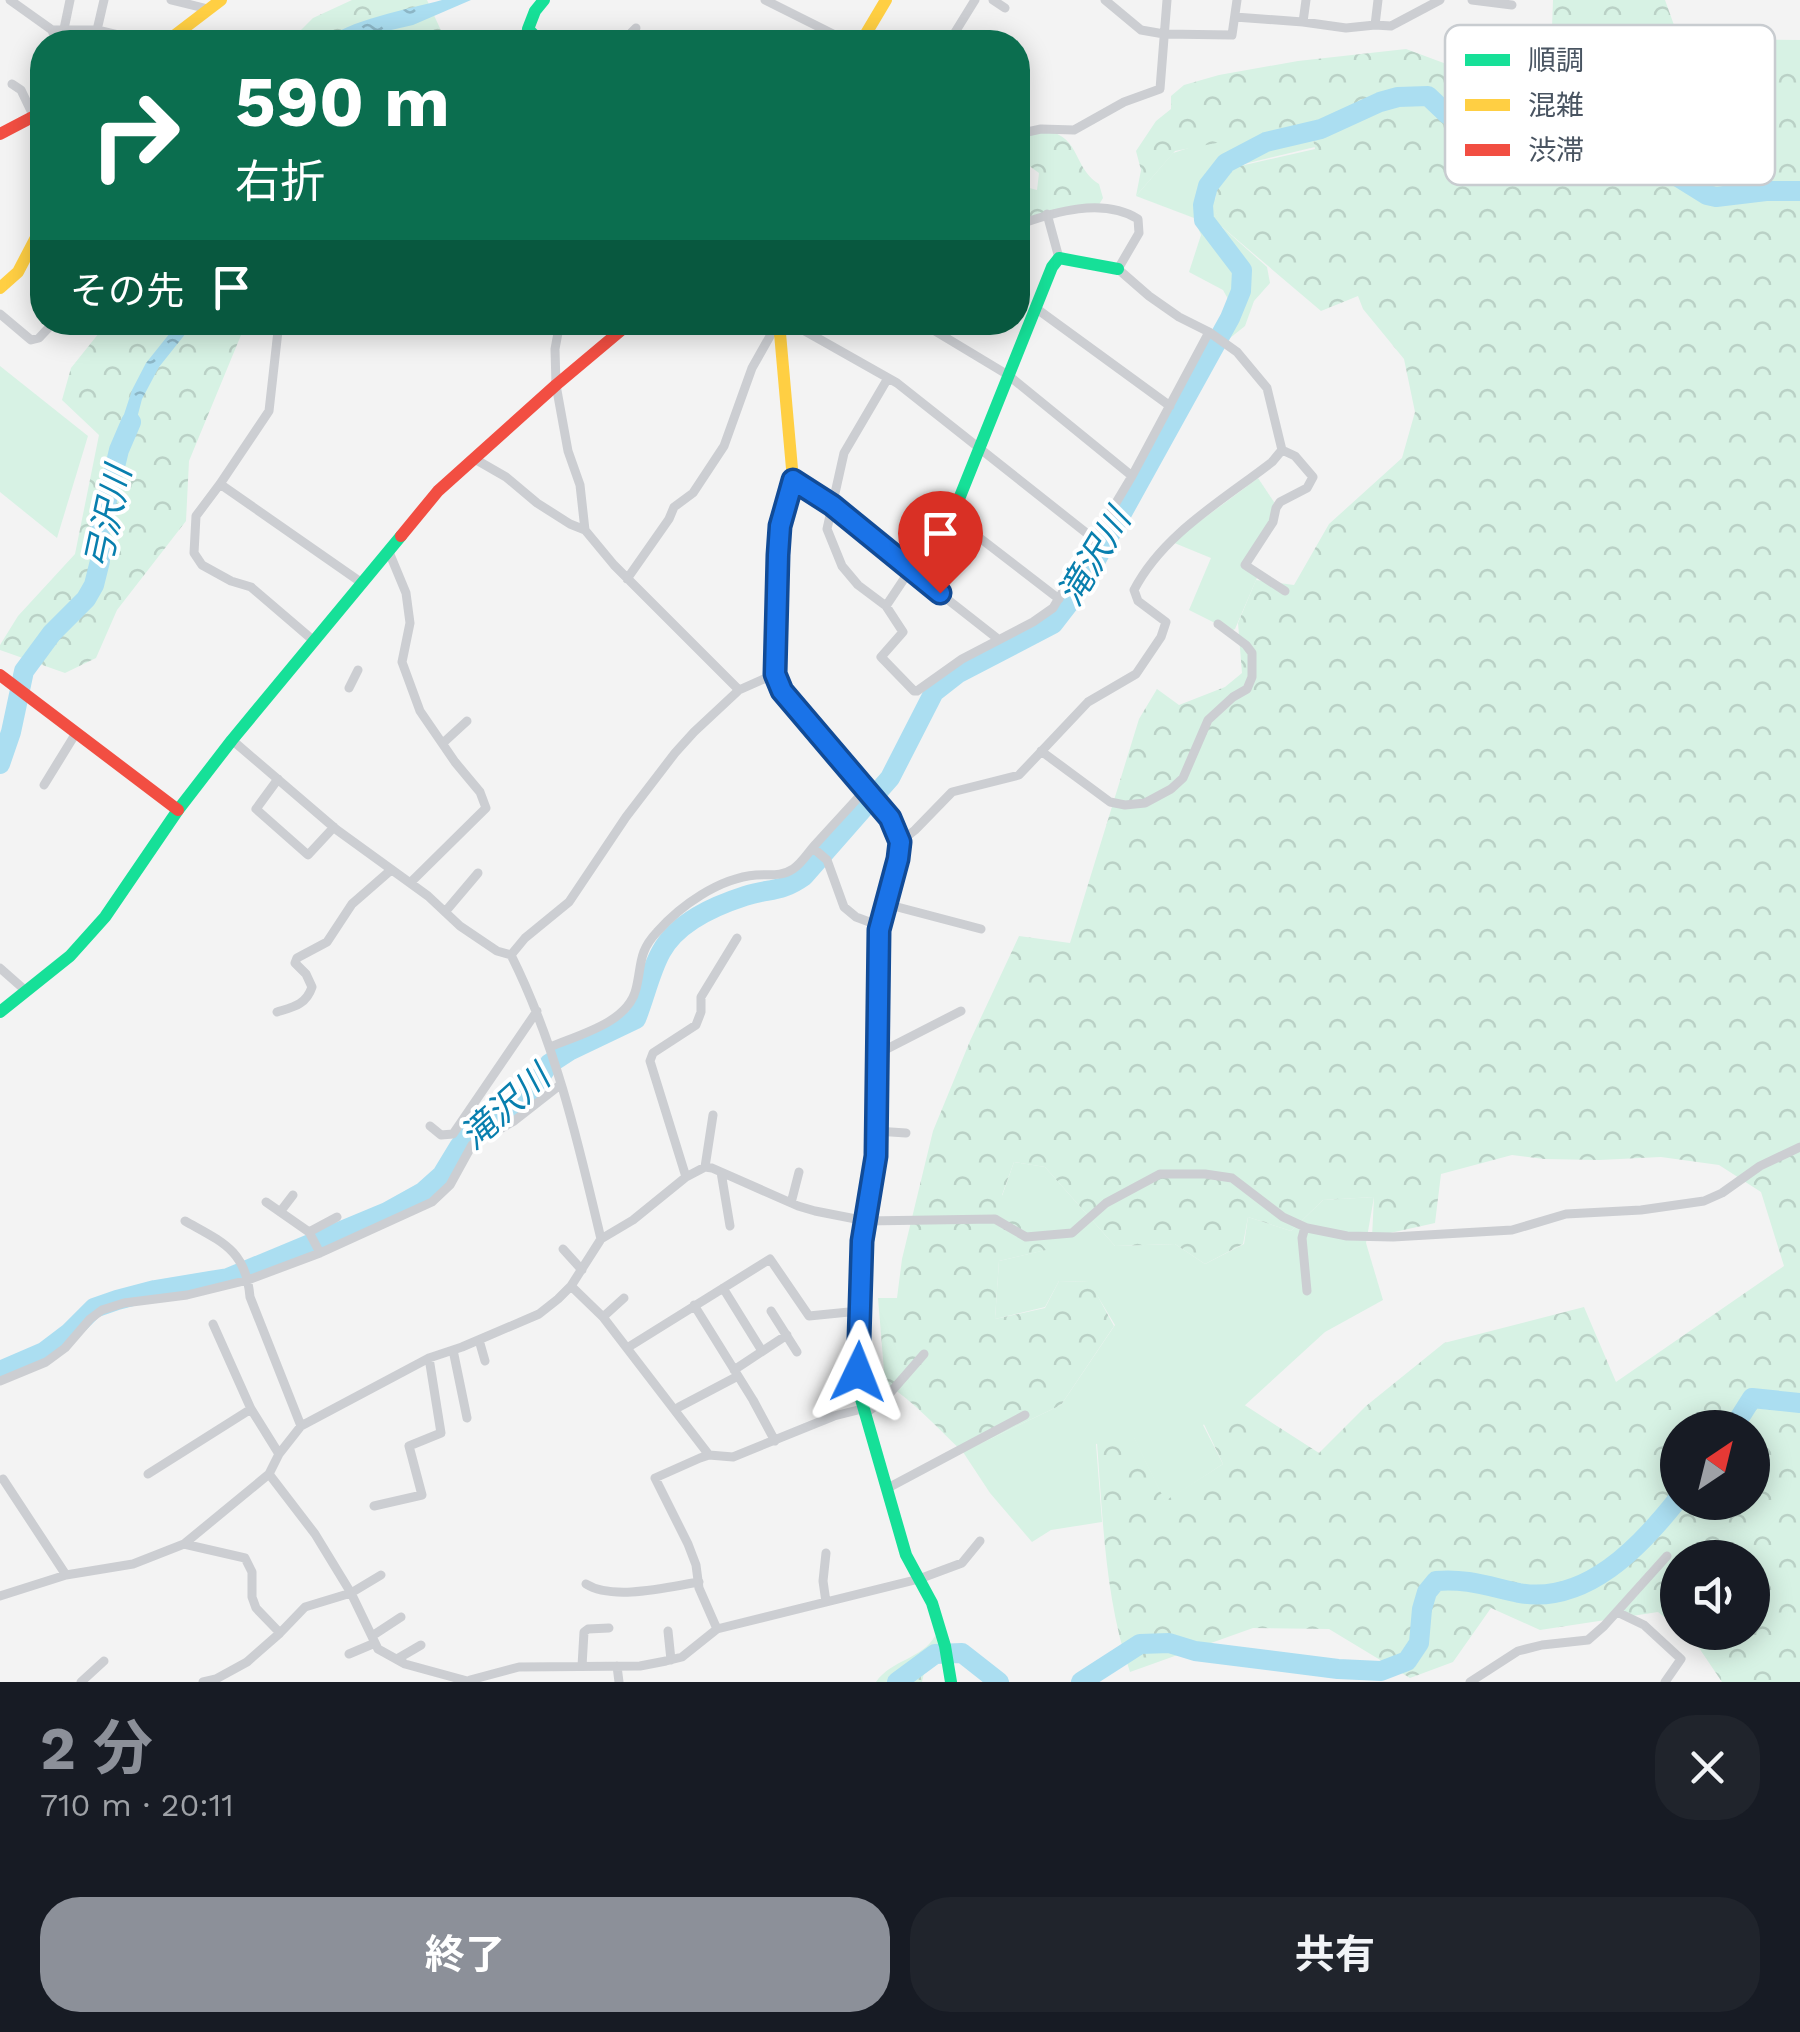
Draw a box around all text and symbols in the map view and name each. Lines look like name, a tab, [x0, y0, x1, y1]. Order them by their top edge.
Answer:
legend	[1445, 25, 1775, 185]
text: 順調	[1528, 44, 1584, 77]
text: 590 m	[235, 61, 450, 143]
icon: right	[70, 70, 200, 200]
text: 混雑	[1528, 89, 1584, 122]
text: 渋滞	[1528, 134, 1584, 167]
text: 右折	[235, 155, 325, 208]
icon: arrive	[204, 260, 259, 315]
text: その先	[70, 269, 184, 313]
water label: 弓沢川	[77, 458, 140, 574]
pin	[898, 491, 983, 594]
water label: 滝沢川	[1049, 498, 1141, 613]
icon: arrive	[913, 506, 968, 561]
water label: 滝沢川	[452, 1054, 561, 1158]
position arrow	[806, 1320, 910, 1424]
north arrow	[1660, 1410, 1770, 1520]
map controls	[1660, 1410, 1770, 1650]
button: sound	[1660, 1540, 1770, 1650]
text: 2 分	[40, 1713, 153, 1784]
button: close	[1655, 1715, 1760, 1820]
text: 710 m · 20:11	[40, 1786, 234, 1824]
button: 終了	[40, 1897, 890, 2012]
button: 共有	[910, 1897, 1760, 2012]

